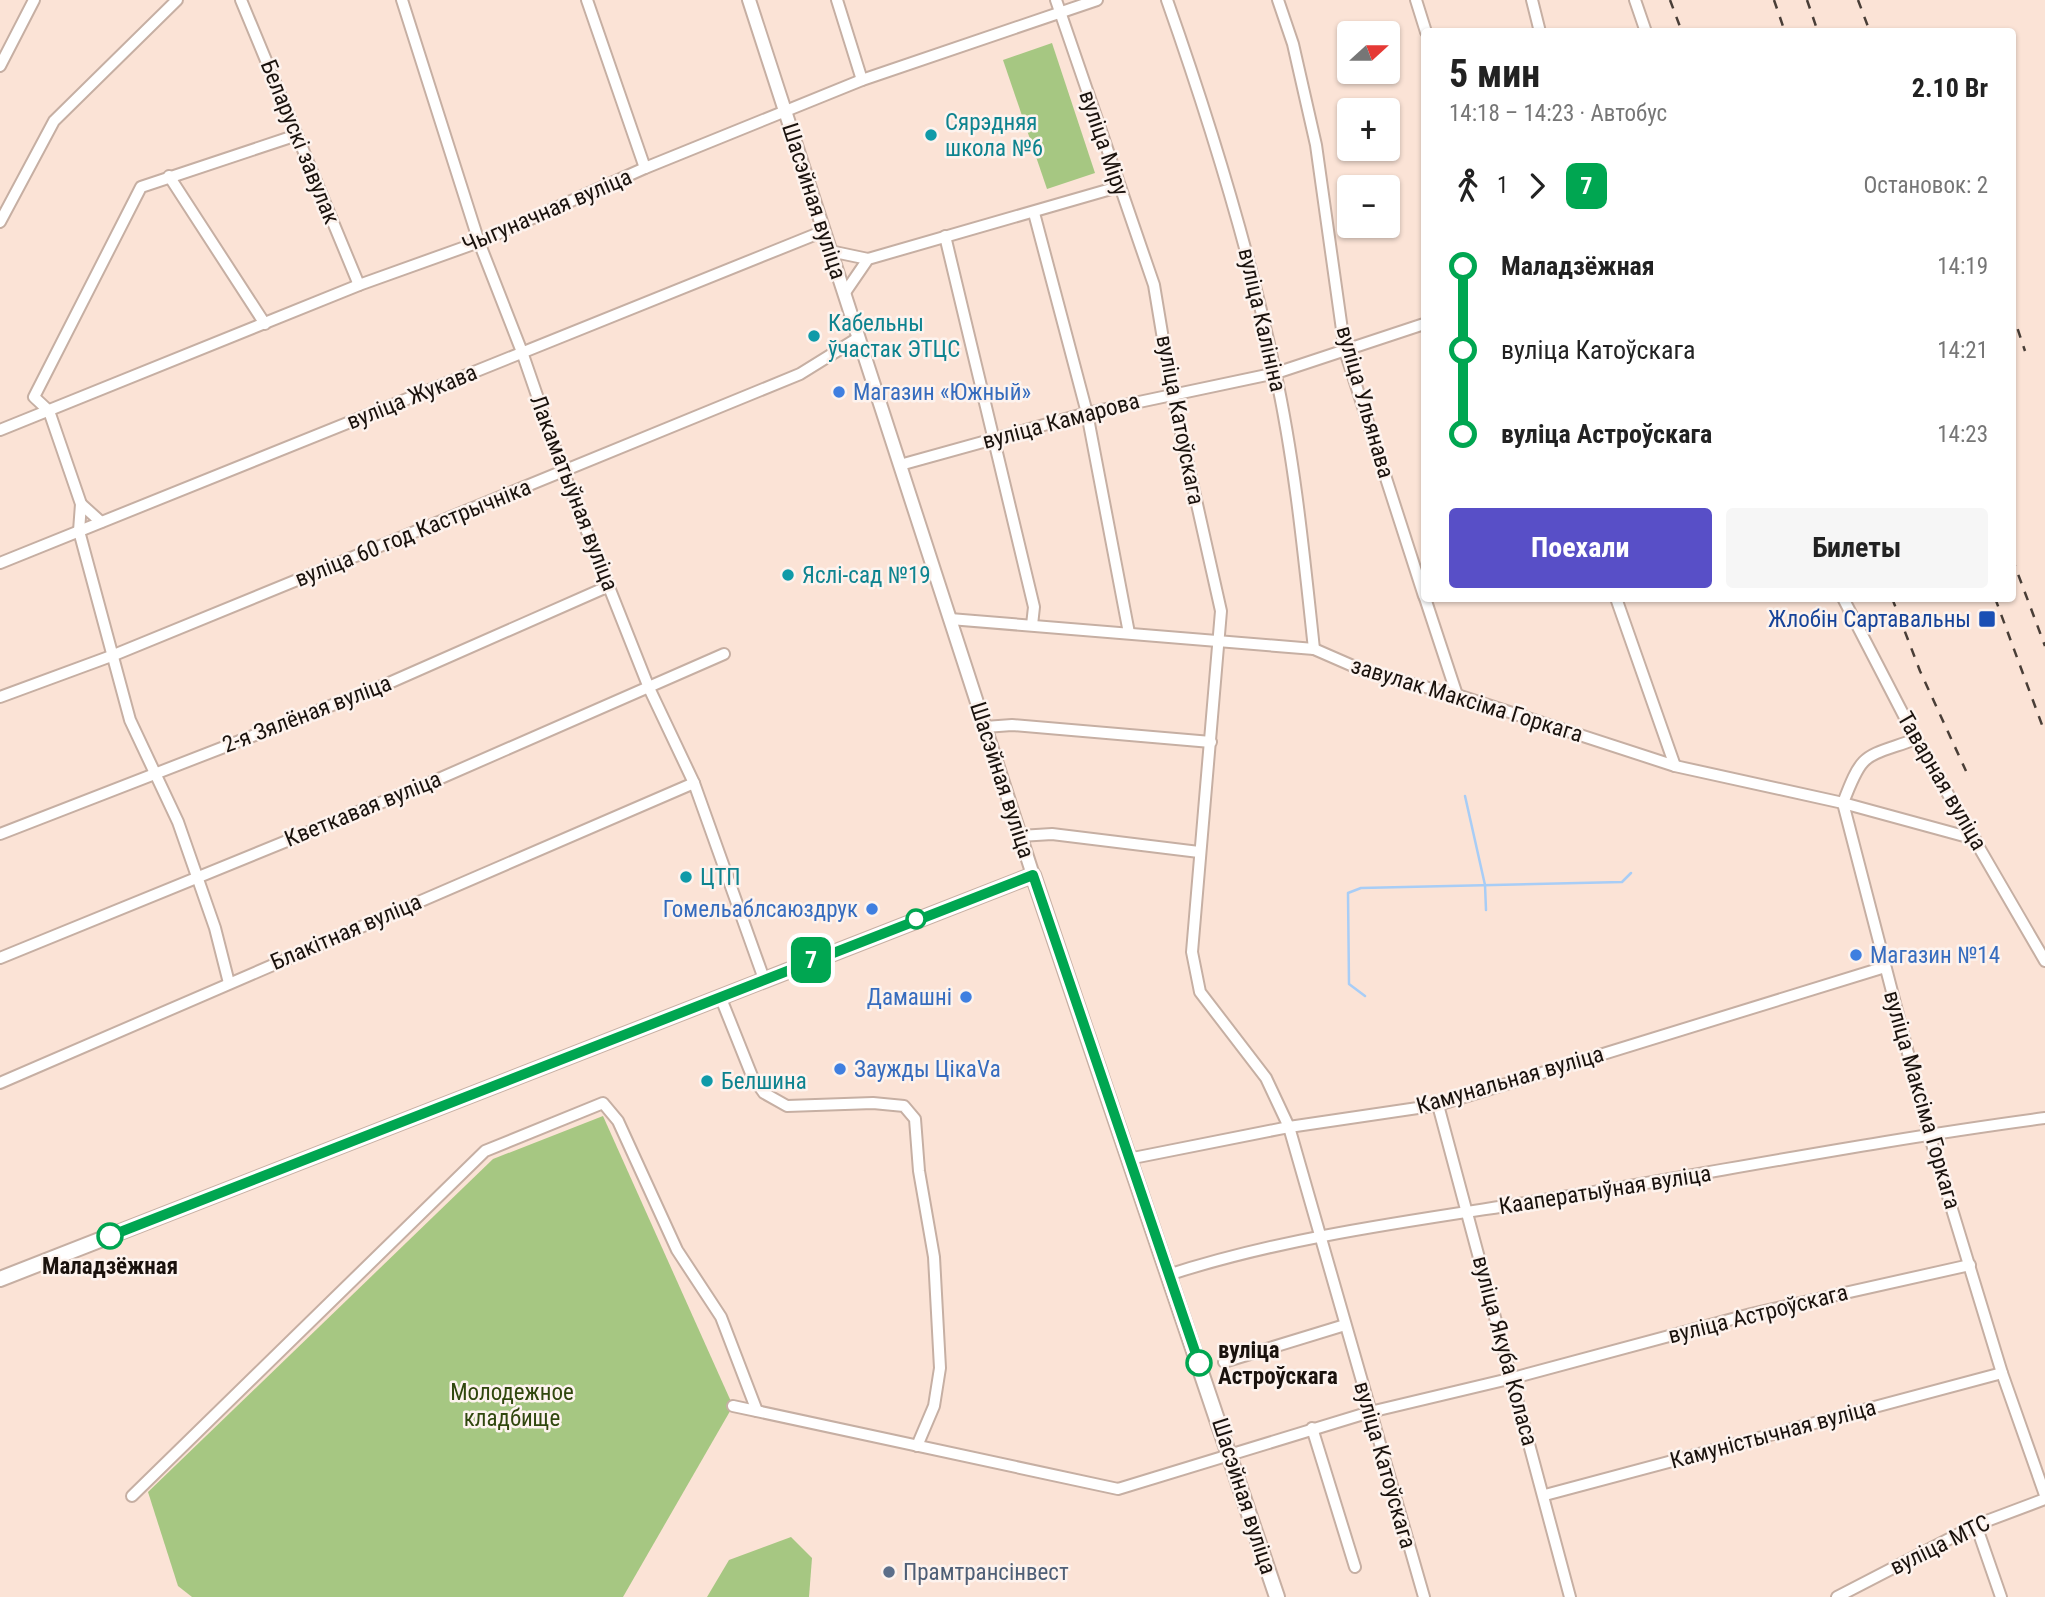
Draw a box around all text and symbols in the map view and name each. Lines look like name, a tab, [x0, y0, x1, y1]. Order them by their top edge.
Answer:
north arrow	[1337, 21, 1400, 84]
map controls	[1337, 21, 1400, 238]
text: 5 мин	[1449, 52, 1540, 96]
street label: Беларускі завулак	[255, 56, 345, 228]
text: 2.10 Br	[1912, 73, 1988, 103]
street label: вуліца Міру	[1073, 87, 1135, 200]
button: +	[1337, 98, 1400, 161]
text: 14:18 – 14:23 · Автобус	[1449, 100, 1667, 127]
place label: Сярэдняя школа №6	[945, 109, 1043, 162]
street label: Шасэйная вуліца	[776, 119, 852, 283]
marker: Сярэдняя школа №6	[923, 127, 939, 143]
street label: Чыгуначная вуліца	[458, 163, 636, 259]
icon: walk	[1449, 167, 1487, 205]
icon: forward	[1518, 167, 1556, 205]
text: 1	[1497, 172, 1508, 199]
text: 7	[1580, 172, 1593, 200]
text: Остановок: 2	[1864, 172, 1988, 199]
button: −	[1337, 175, 1400, 238]
street label: вуліца Калініна	[1232, 246, 1292, 394]
text: Маладзёжная	[1501, 251, 1655, 281]
text: 14:19	[1937, 253, 1988, 280]
place label: Кабельны ўчастак ЭТЦС	[828, 310, 960, 363]
street label: вуліца Ульянава	[1330, 323, 1400, 481]
marker: Кабельны ўчастак ЭТЦС	[806, 328, 822, 344]
street label: вуліца Катоўскага	[1150, 333, 1210, 507]
text: вуліца Катоўскага	[1501, 335, 1696, 365]
text: 14:21	[1937, 337, 1988, 364]
street label: вуліца Жукава	[343, 359, 481, 435]
place label: Магазин «Южный»	[853, 379, 1031, 406]
marker: Магазин «Южный»	[831, 384, 847, 400]
street label: вуліца Камарова	[980, 387, 1142, 455]
street label: Лакаматыўная вуліца	[524, 391, 624, 595]
text: вуліца Астроўскага	[1501, 419, 1712, 449]
text: 14:23	[1937, 421, 1988, 448]
street label: вуліца 60 год Кастрычніка	[291, 473, 535, 593]
button: Поехали	[1449, 508, 1712, 588]
button: Билеты	[1726, 508, 1988, 588]
place label: Яслі-сад №19	[802, 562, 931, 589]
marker: Яслі-сад №19	[780, 567, 796, 583]
place label: Жлобін Сартавальны	[1768, 606, 1971, 633]
marker: Жлобін Сартавальны	[1977, 609, 1997, 629]
street label: завулак Максіма Горкага	[1348, 652, 1586, 748]
street label: 2-я Зялёная вуліца	[219, 669, 395, 759]
street label: Шасэйная вуліца	[964, 698, 1040, 862]
street label: Таварная вуліца	[1891, 707, 1993, 855]
street label: Кветкавая вуліца	[281, 765, 445, 853]
place label: ЦТП	[700, 864, 741, 891]
marker: ЦТП	[678, 869, 694, 885]
street label: Блакітная вуліца	[266, 888, 426, 976]
place label: Гомельаблсаюздрук	[663, 896, 858, 923]
marker: Гомельаблсаюздрук	[864, 901, 880, 917]
unlabelled marker	[906, 909, 926, 929]
line badge: 7	[788, 937, 834, 983]
place label: Магазин №14	[1870, 942, 2000, 969]
text: 7	[805, 946, 817, 974]
marker: Магазин №14	[1848, 947, 1864, 963]
place label: Дамашні	[867, 984, 952, 1011]
street label: вуліца Максіма Горкага	[1878, 988, 1966, 1212]
marker: Дамашні	[958, 989, 974, 1005]
street label: Камунальная вуліца	[1413, 1040, 1607, 1120]
place label: Заужды ЦікаVа	[854, 1056, 1001, 1083]
marker: Заужды ЦікаVа	[832, 1061, 848, 1077]
place label: Белшина	[721, 1068, 807, 1095]
marker: Белшина	[699, 1073, 715, 1089]
street label: Кааператыўная вуліца	[1497, 1160, 1713, 1220]
marker: Маладзёжная	[97, 1223, 123, 1249]
place label: Маладзёжная	[42, 1253, 178, 1280]
street label: вуліца Якуба Коласа	[1467, 1253, 1543, 1449]
street label: вуліца Астроўскага	[1665, 1279, 1851, 1349]
place label: вуліца Астроўскага	[1218, 1337, 1338, 1390]
marker: вуліца Астроўскага	[1186, 1350, 1212, 1376]
park label: Молодежное кладбище	[450, 1379, 574, 1432]
street label: вуліца Катоўскага	[1348, 1379, 1422, 1551]
street label: Камуністычная вуліца	[1667, 1394, 1879, 1474]
street label: Шасэйная вуліца	[1206, 1414, 1282, 1578]
street label: вуліца МТС	[1886, 1509, 1994, 1581]
place label: Прамтрансінвест	[903, 1559, 1069, 1586]
marker: Прамтрансінвест	[881, 1564, 897, 1580]

